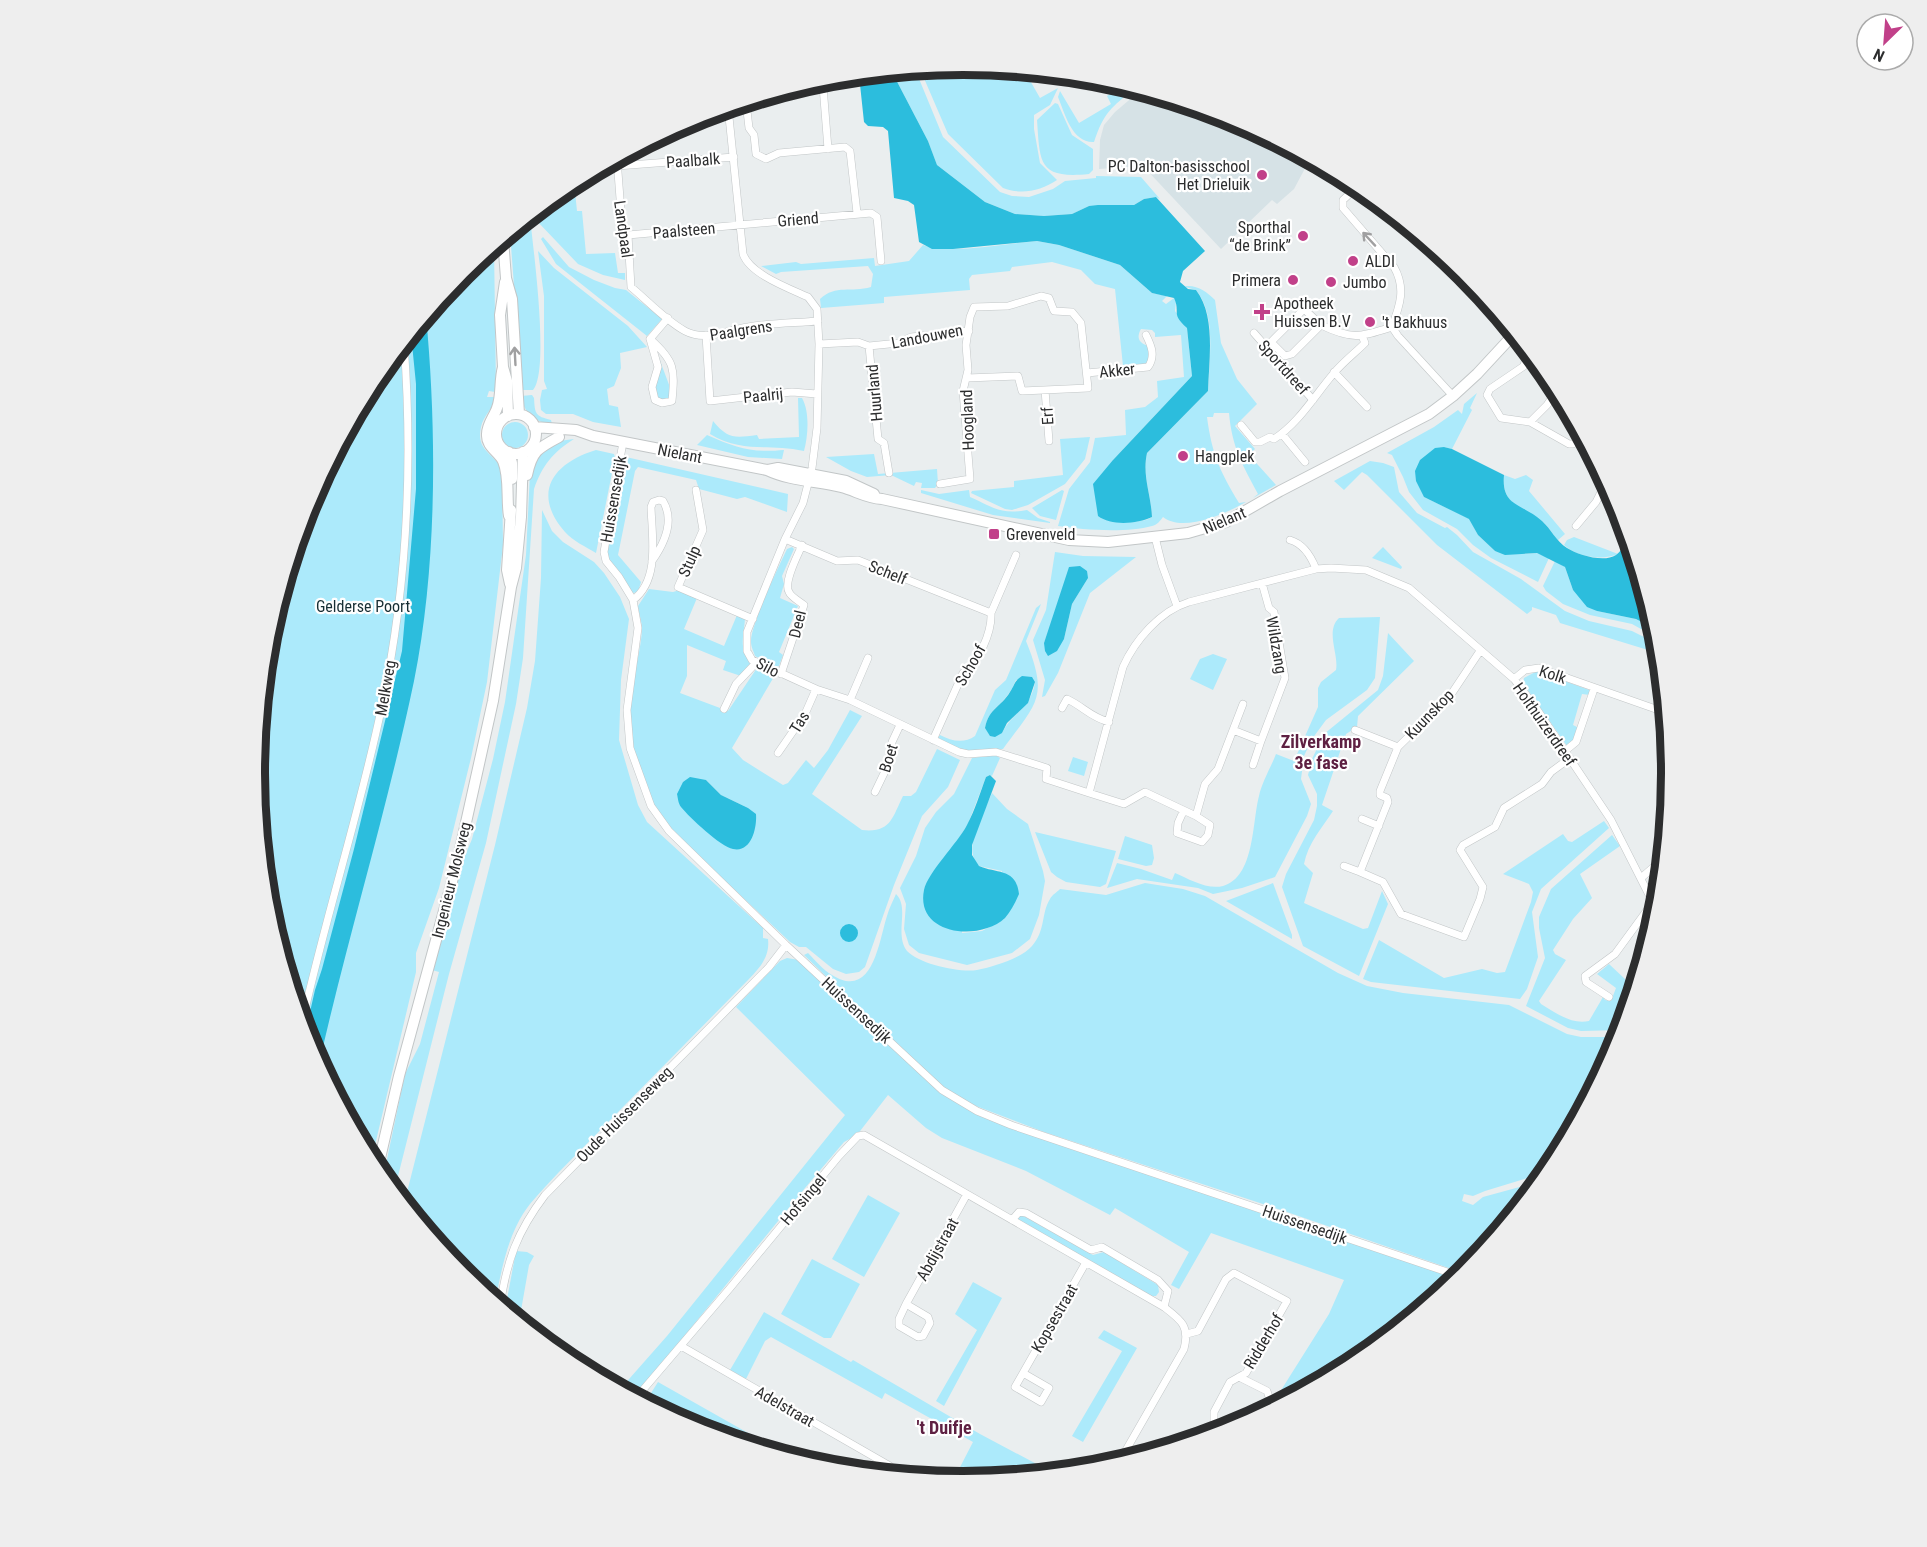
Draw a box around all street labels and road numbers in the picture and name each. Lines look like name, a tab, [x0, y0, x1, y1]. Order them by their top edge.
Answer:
street label: Paalbalk	[665, 149, 722, 172]
street label: Landpaal	[610, 199, 637, 259]
street label: Griend	[777, 208, 819, 231]
street label: Paalsteen	[652, 218, 716, 243]
street label: Paalgrens	[709, 316, 774, 345]
street label: Landouwen	[890, 320, 964, 353]
street label: Sportdreef	[1254, 336, 1313, 399]
street label: Akker	[1098, 359, 1136, 382]
street label: Huurland	[863, 364, 886, 422]
street label: Paalrij	[742, 384, 784, 407]
street label: Hoogland	[957, 389, 978, 451]
street label: Erf	[1038, 406, 1057, 425]
street label: Nielant	[656, 440, 704, 467]
street label: Huissensedijk	[596, 453, 631, 544]
street label: Nielant	[1200, 503, 1249, 538]
street label: Stulp	[674, 542, 705, 580]
street label: Schelf	[866, 556, 910, 589]
street label: Deel	[785, 608, 810, 640]
street label: Wildzang	[1262, 615, 1291, 675]
street label: Schoof	[951, 641, 990, 689]
street label: Silo	[753, 653, 783, 681]
street label: Melkweg	[371, 659, 400, 717]
street label: Kolk	[1537, 661, 1570, 688]
street label: Holthuizerdreef	[1509, 679, 1580, 770]
street label: Kuunskop	[1401, 685, 1458, 743]
street label: Tas	[785, 708, 813, 737]
street label: Boet	[875, 741, 902, 775]
street label: Ingenieur Molsweg	[428, 820, 475, 940]
street label: Huissensedijk	[818, 973, 896, 1048]
street label: Oude Huissenseweg	[572, 1062, 676, 1166]
street label: Hofsingel	[777, 1170, 830, 1229]
street label: Huissensedijk	[1260, 1201, 1350, 1248]
street label: Abdijstraat	[912, 1214, 963, 1284]
street label: Kopsestraat	[1027, 1280, 1082, 1356]
street label: Ridderhof	[1240, 1310, 1287, 1372]
street label: Adelstraat	[752, 1382, 818, 1431]

